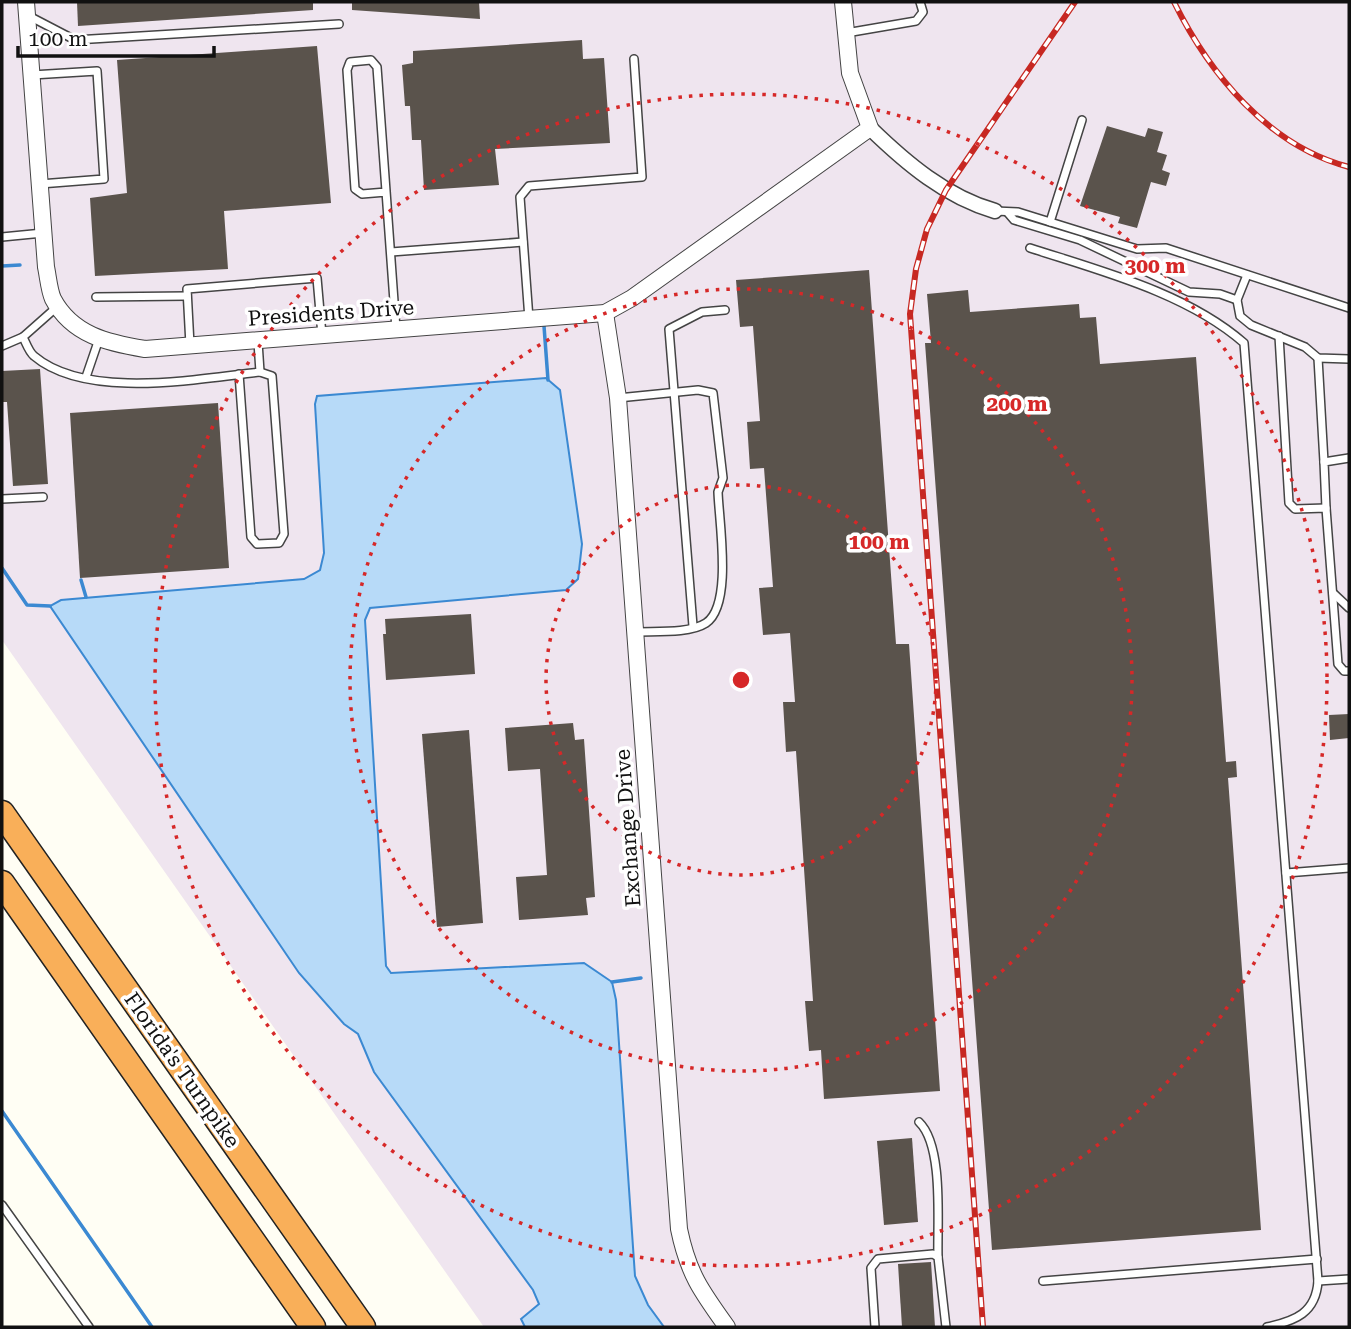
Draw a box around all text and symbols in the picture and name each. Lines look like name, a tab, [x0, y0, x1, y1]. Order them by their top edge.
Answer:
scale bar	[18, 14, 214, 58]
text: 100 m	[28, 27, 88, 51]
text: 300 m	[1125, 254, 1185, 278]
street label: Presidents Drive	[247, 295, 415, 331]
text: 200 m	[987, 392, 1047, 416]
text: 100 m	[849, 530, 909, 554]
centre of rings	[729, 668, 753, 692]
street label: Exchange Drive	[610, 748, 646, 908]
street label: Florida's Turnpike	[119, 988, 245, 1152]

